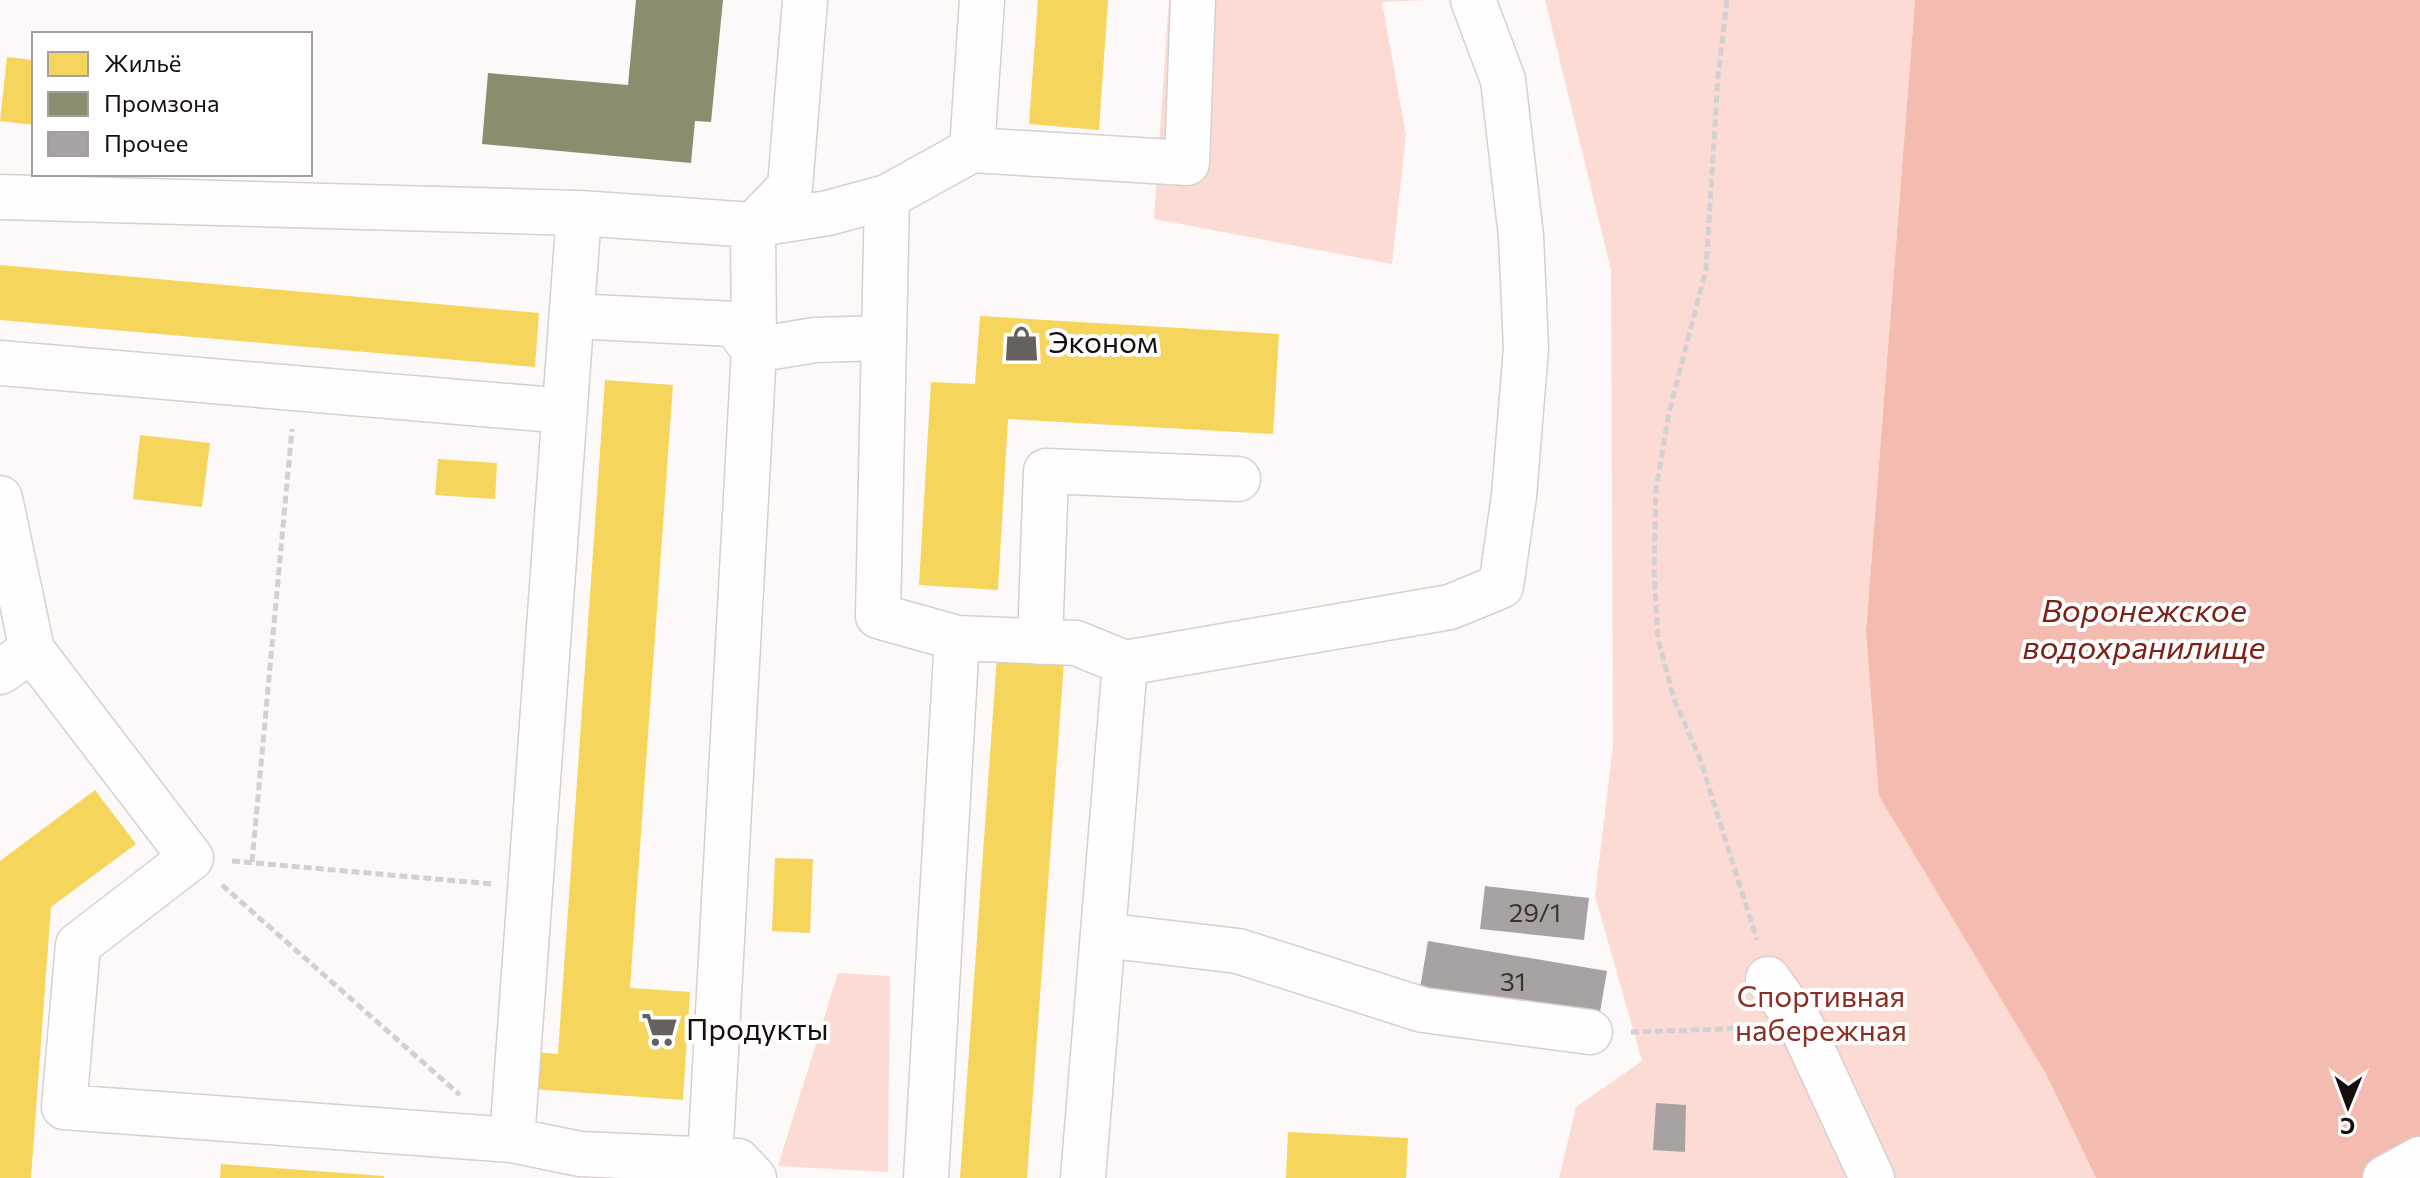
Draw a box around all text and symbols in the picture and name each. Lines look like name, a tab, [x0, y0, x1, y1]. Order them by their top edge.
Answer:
legend	[32, 32, 312, 176]
text: Жильё	[104, 48, 181, 77]
text: Промзона	[104, 88, 219, 117]
text: Прочее	[104, 128, 188, 157]
place label: Эконом	[1048, 322, 1158, 359]
shop icon: Эконом	[1003, 324, 1041, 362]
water label: Воронежское водохранилище	[2023, 589, 2265, 666]
house number: 29/1	[1509, 896, 1561, 927]
house number: 31	[1500, 965, 1526, 996]
park label: Спортивная набережная	[1735, 976, 1907, 1047]
place label: Продукты	[686, 1009, 828, 1046]
supermarket icon: Продукты	[641, 1011, 679, 1049]
north arrow	[2308, 1066, 2388, 1146]
text: С	[2340, 1113, 2355, 1140]

